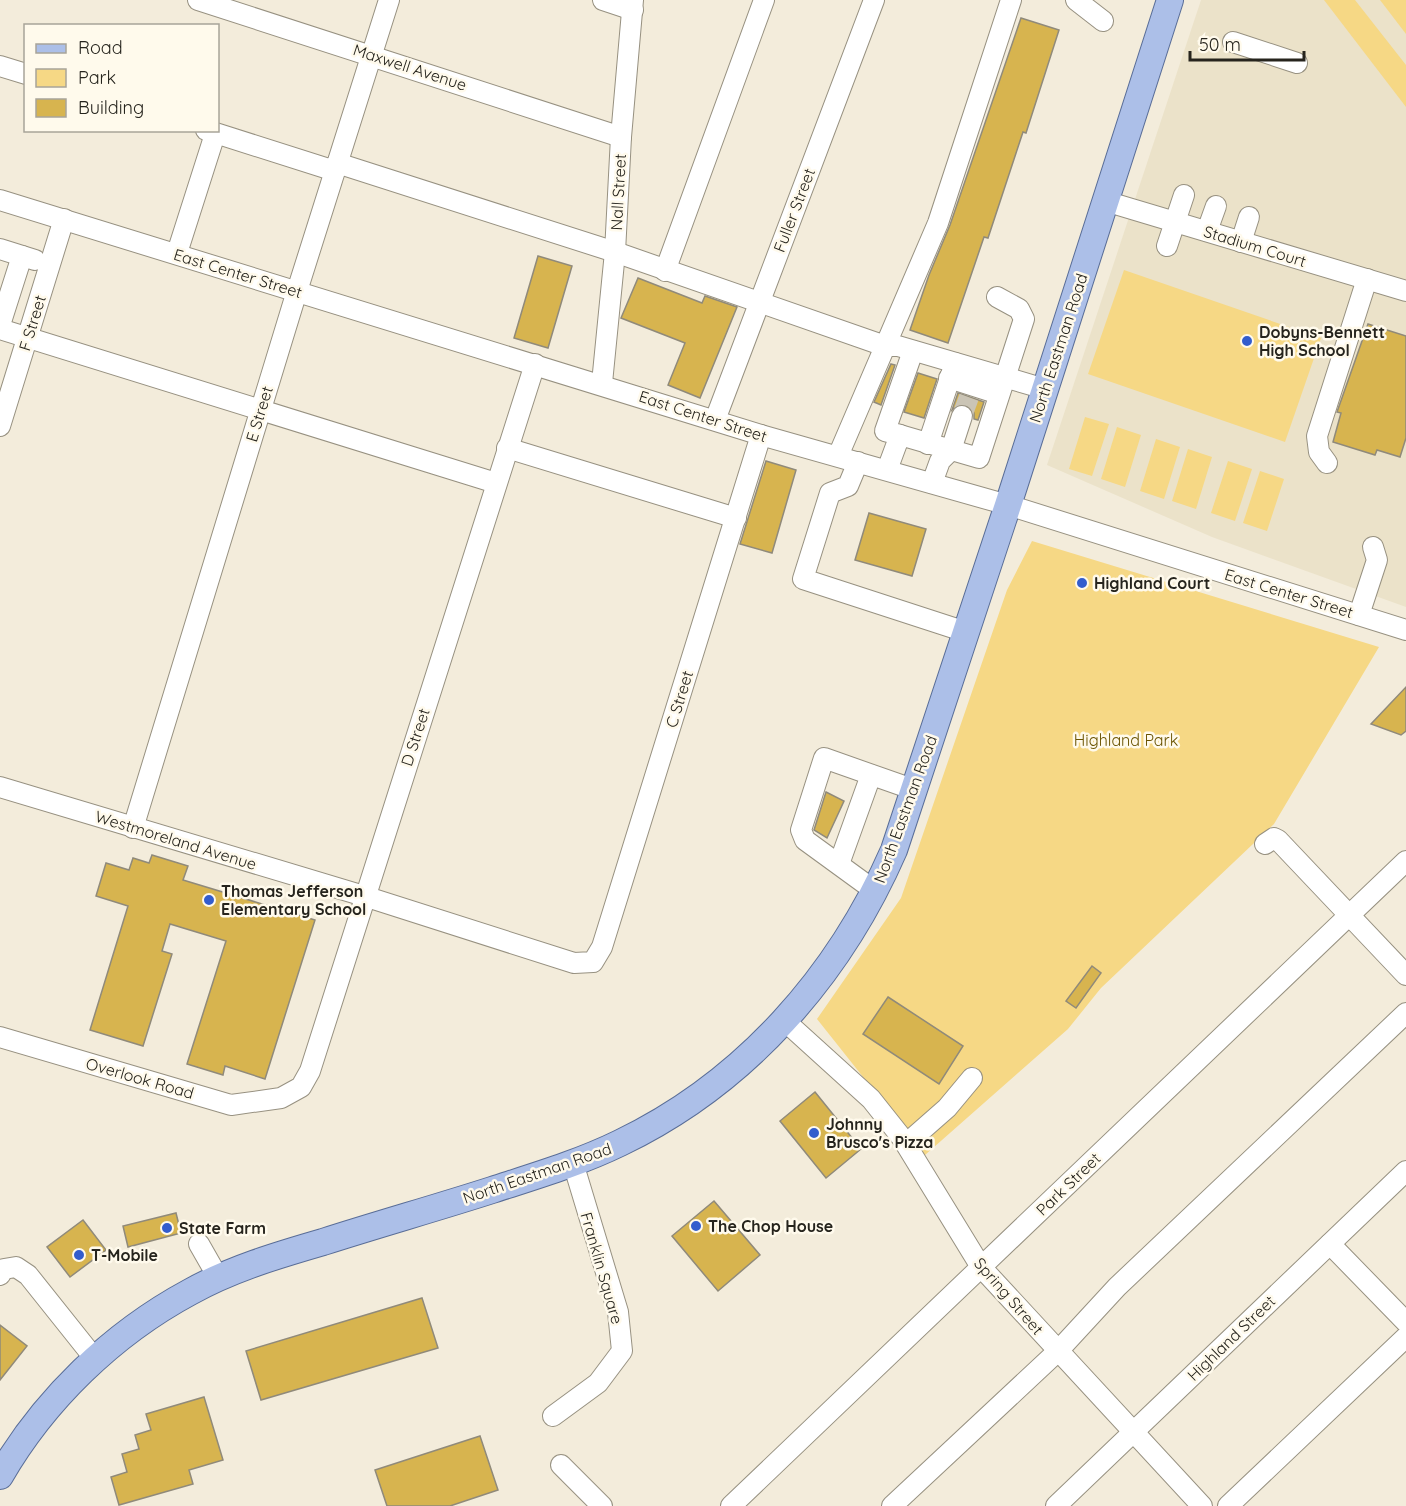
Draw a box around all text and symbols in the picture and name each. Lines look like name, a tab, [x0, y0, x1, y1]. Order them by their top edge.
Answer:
legend	[24, 24, 219, 132]
scale bar	[1190, 24, 1304, 62]
text: 50 m	[1199, 33, 1241, 56]
text: Road	[78, 36, 123, 59]
street label: Maxwell Avenue	[351, 39, 469, 95]
text: Park	[78, 66, 116, 89]
text: Building	[78, 96, 144, 119]
street label: Nall Street	[606, 153, 630, 231]
street label: Fuller Street	[769, 165, 819, 255]
street label: Stadium Court	[1201, 221, 1309, 271]
street label: East Center Street	[171, 244, 305, 302]
street label: North Eastman Road	[1024, 271, 1092, 425]
street label: F Street	[14, 293, 50, 353]
place label: Dobyns-Bennett High School	[1259, 322, 1385, 360]
marker: Dobyns-Bennett High School	[1240, 334, 1254, 348]
street label: E Street	[241, 384, 277, 444]
street label: East Center Street	[636, 386, 770, 446]
street label: East Center Street	[1222, 564, 1356, 622]
place label: Highland Court	[1094, 573, 1210, 593]
marker: Highland Court	[1075, 576, 1089, 590]
street label: C Street	[661, 668, 697, 730]
street label: D Street	[396, 706, 434, 768]
park label: Highland Park	[1074, 730, 1178, 750]
street label: North Eastman Road	[869, 732, 941, 886]
street label: Westmoreland Avenue	[93, 806, 259, 874]
place label: Thomas Jefferson Elementary School	[221, 881, 366, 919]
marker: Thomas Jefferson Elementary School	[202, 893, 216, 907]
street label: Overlook Road	[84, 1053, 196, 1103]
place label: Johnny Brusco's Pizza	[826, 1114, 933, 1152]
marker: Johnny Brusco's Pizza	[807, 1126, 821, 1140]
street label: North Eastman Road	[460, 1138, 614, 1208]
street label: Park Street	[1032, 1148, 1104, 1220]
street label: Franklin Square	[576, 1210, 628, 1326]
place label: The Chop House	[708, 1216, 833, 1236]
place label: State Farm	[179, 1218, 266, 1238]
marker: The Chop House	[689, 1219, 703, 1233]
marker: State Farm	[160, 1221, 174, 1235]
place label: T-Mobile	[91, 1245, 158, 1265]
marker: T-Mobile	[72, 1248, 86, 1262]
street label: Spring Street	[970, 1253, 1048, 1339]
street label: Highland Street	[1183, 1291, 1279, 1385]

